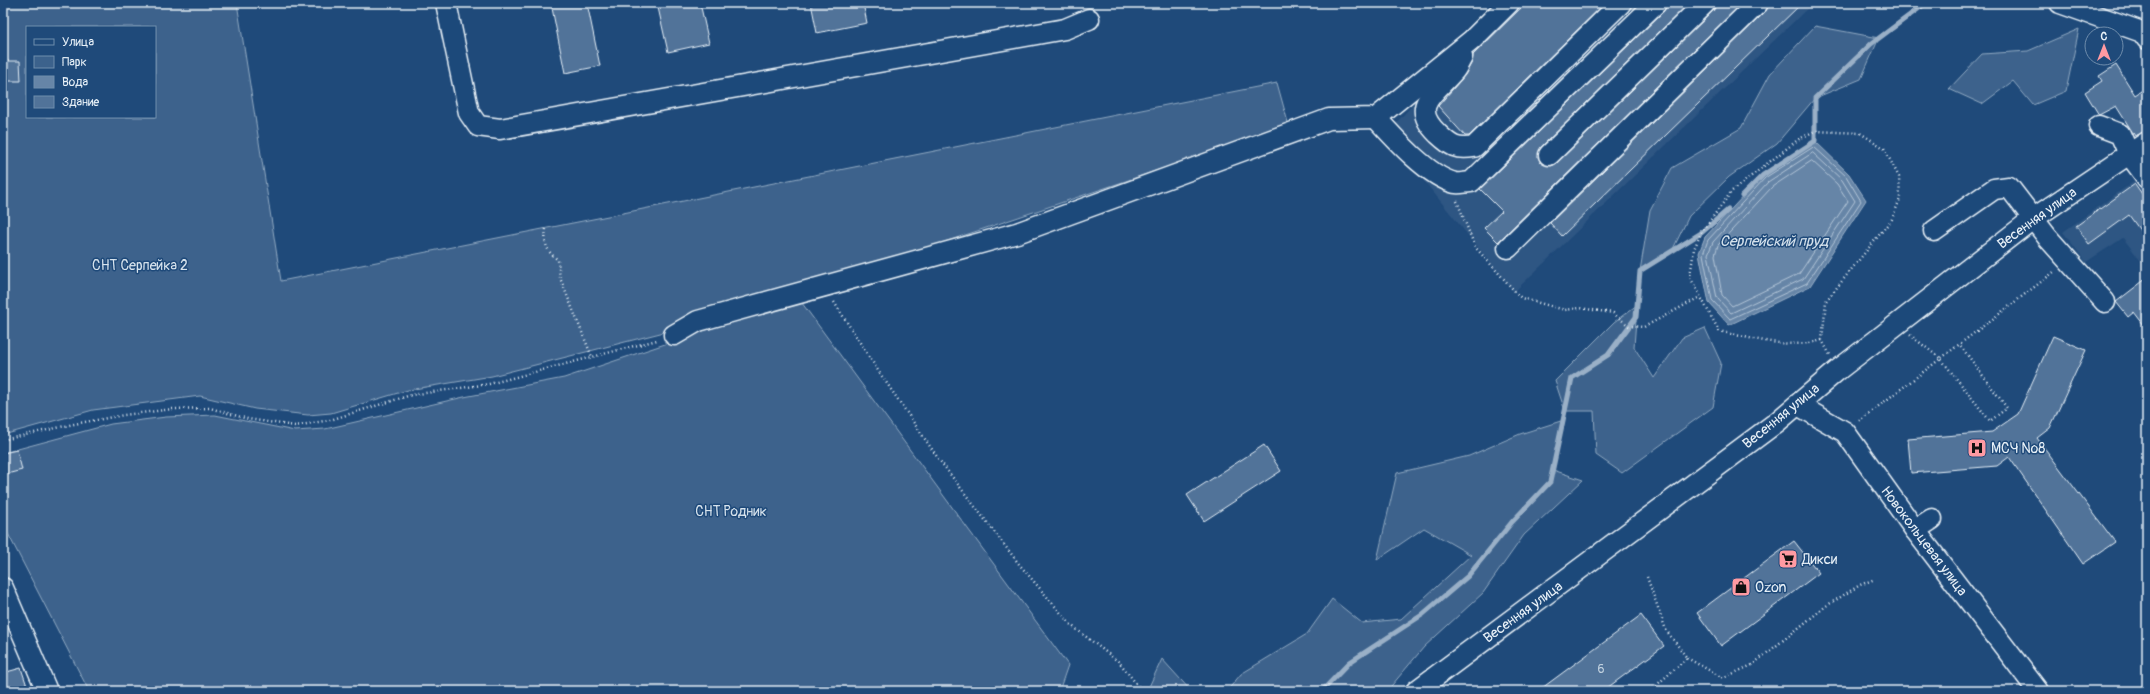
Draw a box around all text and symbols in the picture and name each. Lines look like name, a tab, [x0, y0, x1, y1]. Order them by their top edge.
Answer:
legend	[26, 26, 156, 118]
north arrow	[2084, 26, 2124, 66]
text: С	[2101, 30, 2108, 43]
text: Улица	[62, 35, 94, 50]
text: Парк	[62, 55, 87, 70]
text: Вода	[62, 75, 88, 90]
text: Здание	[62, 95, 99, 110]
street label: Весенняя улица	[1994, 184, 2080, 252]
water label: Серпейский пруд	[1720, 232, 1830, 251]
park label: СНТ Серпейка 2	[92, 257, 188, 274]
street label: Весенняя улица	[1739, 380, 1823, 452]
hospital icon: МСЧ №8	[1966, 437, 1988, 459]
place label: МСЧ №8	[1991, 440, 2045, 457]
street label: Новокольцевая улица	[1877, 483, 1971, 599]
park label: СНТ Родник	[695, 503, 767, 520]
supermarket icon: Дикси	[1777, 548, 1799, 570]
place label: Дикси	[1801, 551, 1837, 568]
shop icon: Ozon	[1730, 576, 1752, 598]
street label: Весенняя улица	[1480, 578, 1566, 646]
place label: Ozon	[1755, 579, 1787, 596]
house number: 6	[1598, 662, 1605, 677]

